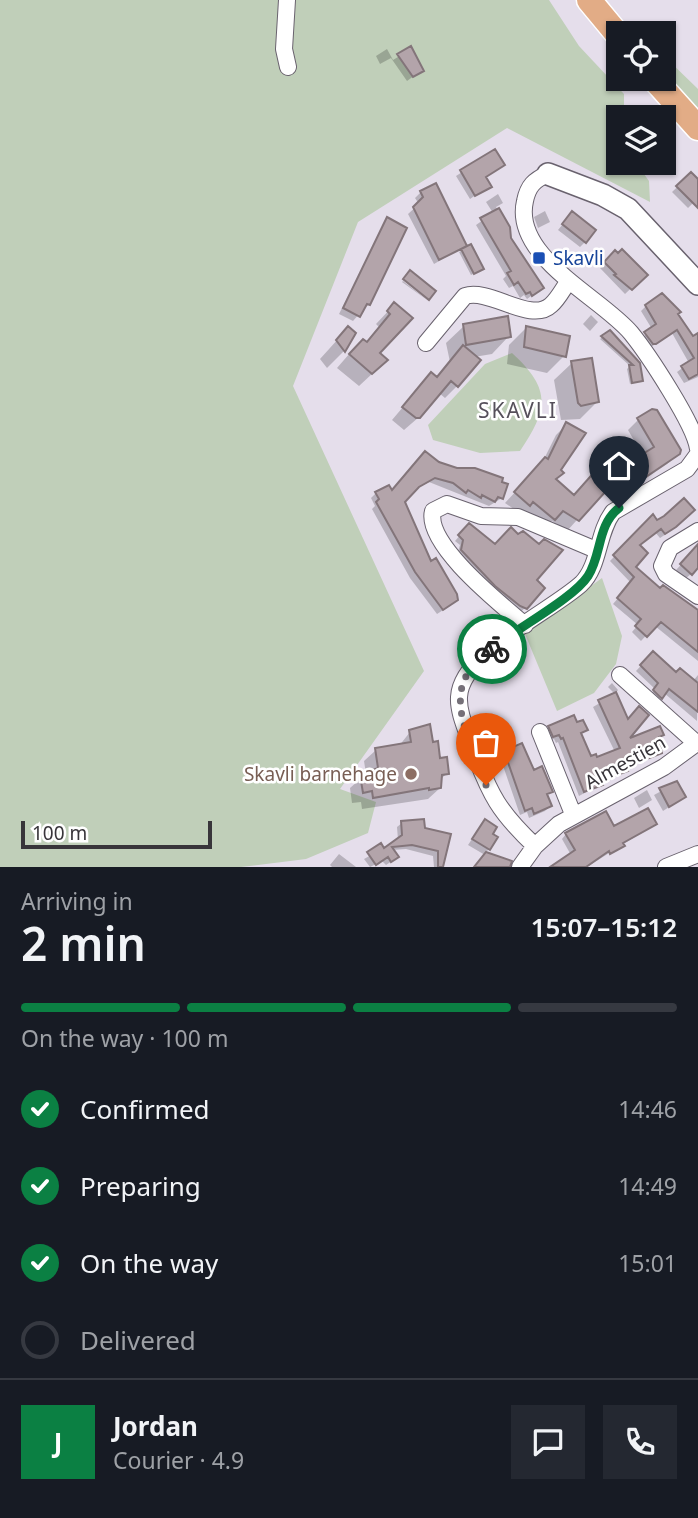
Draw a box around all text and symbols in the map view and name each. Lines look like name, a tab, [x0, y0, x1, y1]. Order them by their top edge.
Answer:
map controls	[606, 21, 676, 175]
button: locate	[606, 21, 676, 91]
button: layers	[606, 105, 676, 175]
place label: Skavli	[553, 245, 604, 271]
marker: Skavli	[531, 250, 547, 266]
district label: SKAVLI	[478, 396, 558, 424]
pin	[589, 436, 649, 508]
icon: home	[600, 447, 638, 485]
courier	[457, 614, 527, 684]
icon: bike	[473, 630, 511, 668]
pin	[456, 713, 516, 785]
icon: bag	[467, 724, 505, 762]
street label: Almestien	[580, 729, 670, 795]
place label: Skavli barnehage	[244, 761, 397, 787]
marker: Skavli barnehage	[403, 766, 419, 782]
scale bar	[21, 818, 212, 850]
text: 100 m	[32, 820, 87, 846]
text: Arriving in	[21, 885, 133, 917]
text: 15:07–15:12	[531, 909, 677, 945]
text: 2 min	[21, 912, 146, 974]
text: On the way · 100 m	[21, 1022, 228, 1054]
icon: check	[21, 1090, 59, 1128]
text: Confirmed	[80, 1091, 210, 1127]
text: 14:46	[618, 1093, 677, 1125]
icon: check	[21, 1167, 59, 1205]
text: Preparing	[80, 1168, 201, 1204]
text: 14:49	[618, 1170, 677, 1202]
icon: check	[21, 1244, 59, 1282]
text: On the way	[80, 1245, 218, 1281]
text: 15:01	[618, 1247, 677, 1279]
text: Delivered	[80, 1322, 196, 1358]
button: chat	[511, 1405, 585, 1479]
button: phone	[603, 1405, 677, 1479]
text: Jordan	[113, 1408, 198, 1444]
text: J	[54, 1424, 62, 1460]
text: Courier · 4.9	[113, 1444, 244, 1476]

